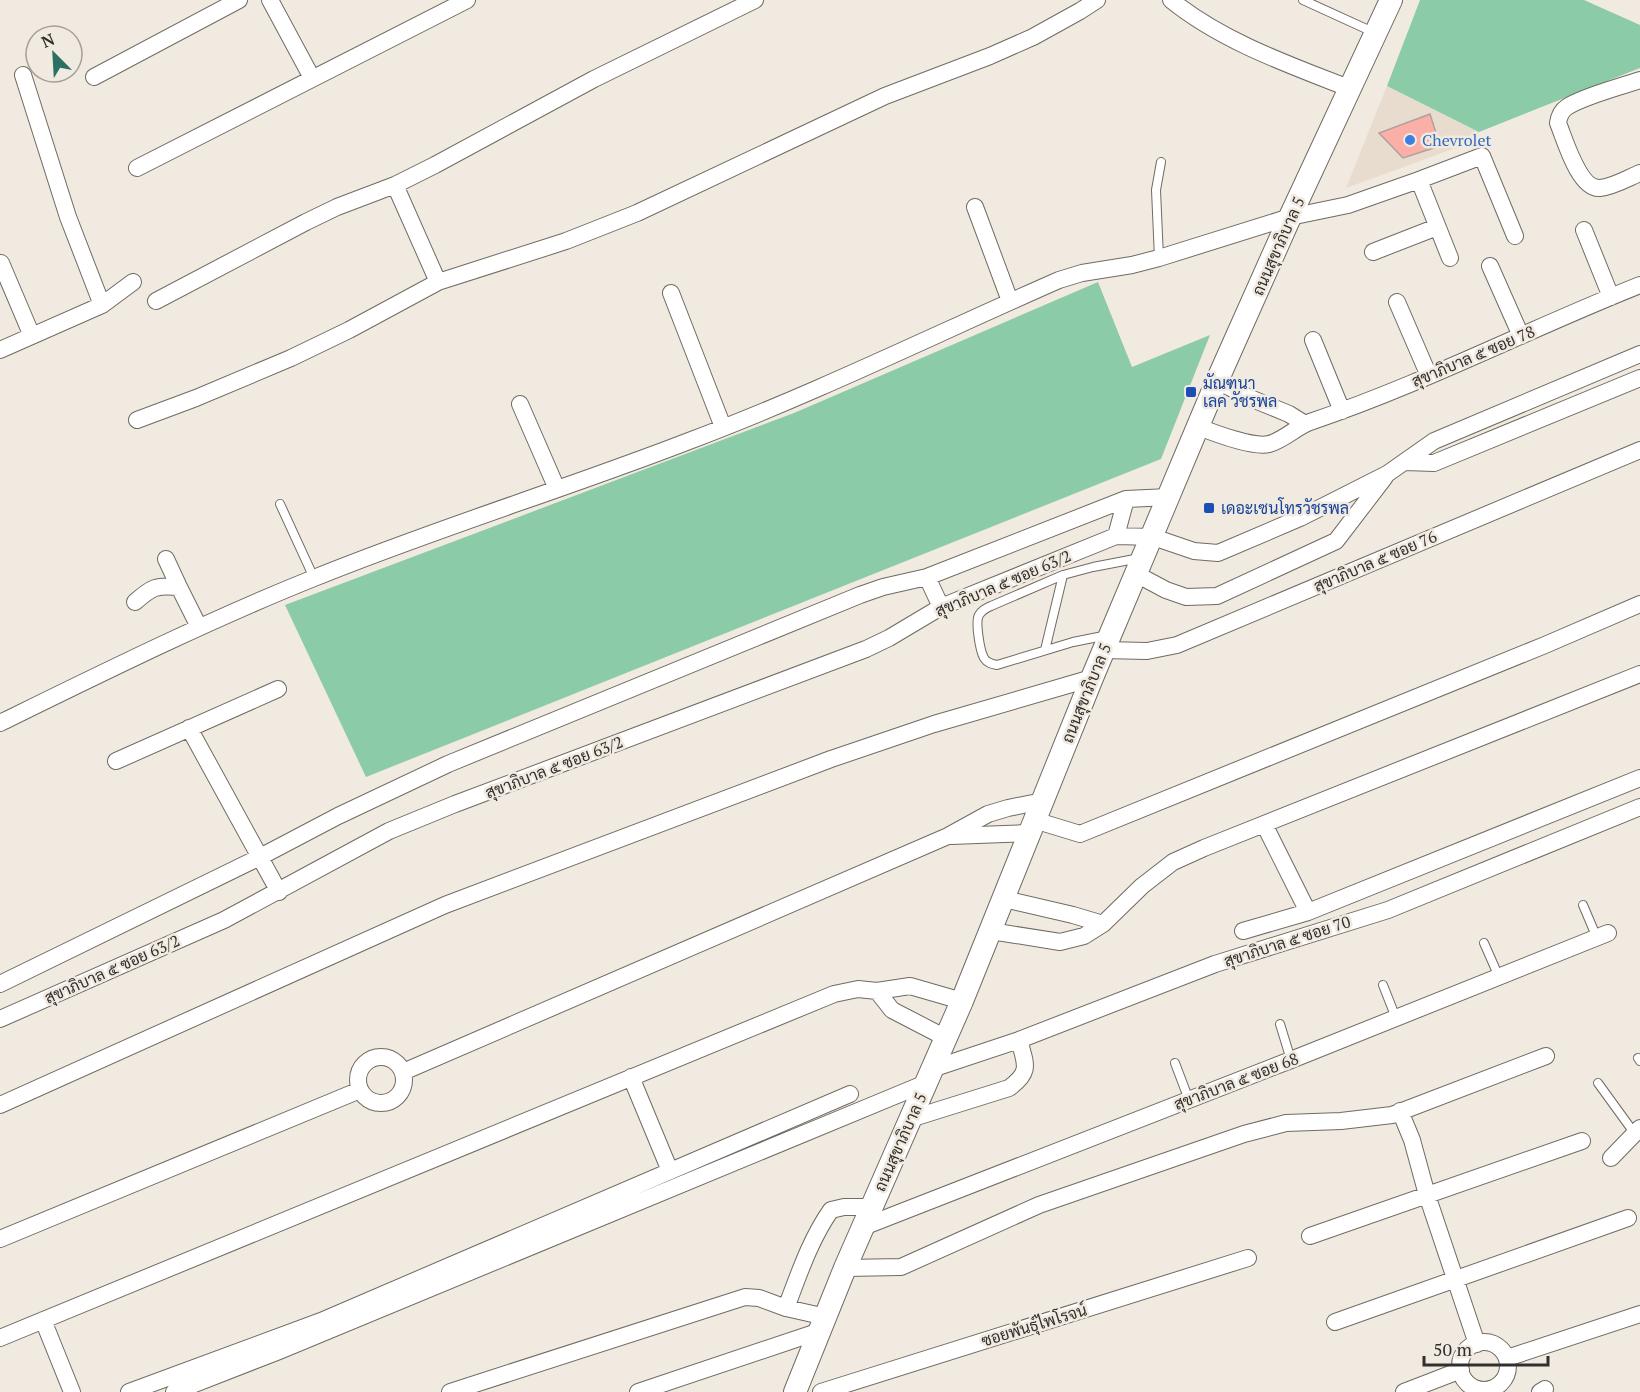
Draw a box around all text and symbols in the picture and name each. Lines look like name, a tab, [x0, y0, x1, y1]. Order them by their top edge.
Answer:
north arrow	[24, 24, 84, 84]
text: N	[38, 28, 58, 53]
place label: Chevrolet	[1422, 129, 1491, 151]
marker: Chevrolet	[1403, 133, 1417, 147]
street label: ถนนสุขาภิบาล 5	[1246, 193, 1310, 299]
street label: สุขาภิบาล ๕ ซอย 78	[1408, 320, 1538, 393]
place label: มัณฑนา เลค วัชรพล	[1203, 372, 1277, 412]
marker: มัณฑนา เลค วัชรพล	[1184, 385, 1198, 399]
place label: เดอะเซนโทรวัชรพล	[1221, 497, 1349, 519]
marker: เดอะเซนโทรวัชรพล	[1202, 501, 1216, 515]
street label: สุขาภิบาล ๕ ซอย 76	[1310, 525, 1441, 598]
street label: สุขาภิบาล ๕ ซอย 63/2	[932, 544, 1075, 623]
street label: ถนนสุขาภิบาล 5	[1056, 640, 1117, 747]
street label: สุขาภิบาล ๕ ซอย 63/2	[482, 731, 626, 804]
street label: สุขาภิบาล ๕ ซอย 70	[1221, 910, 1353, 973]
street label: สุขาภิบาล ๕ ซอย 63/2	[41, 929, 183, 1010]
street label: สุขาภิบาล ๕ ซอย 68	[1171, 1047, 1302, 1116]
street label: ถนนสุขาภิบาล 5	[868, 1089, 932, 1195]
street label: ซอยพันธ์ุไพโรจน์	[978, 1298, 1090, 1352]
scale bar	[1424, 1329, 1548, 1367]
text: 50 m	[1433, 1337, 1473, 1361]

